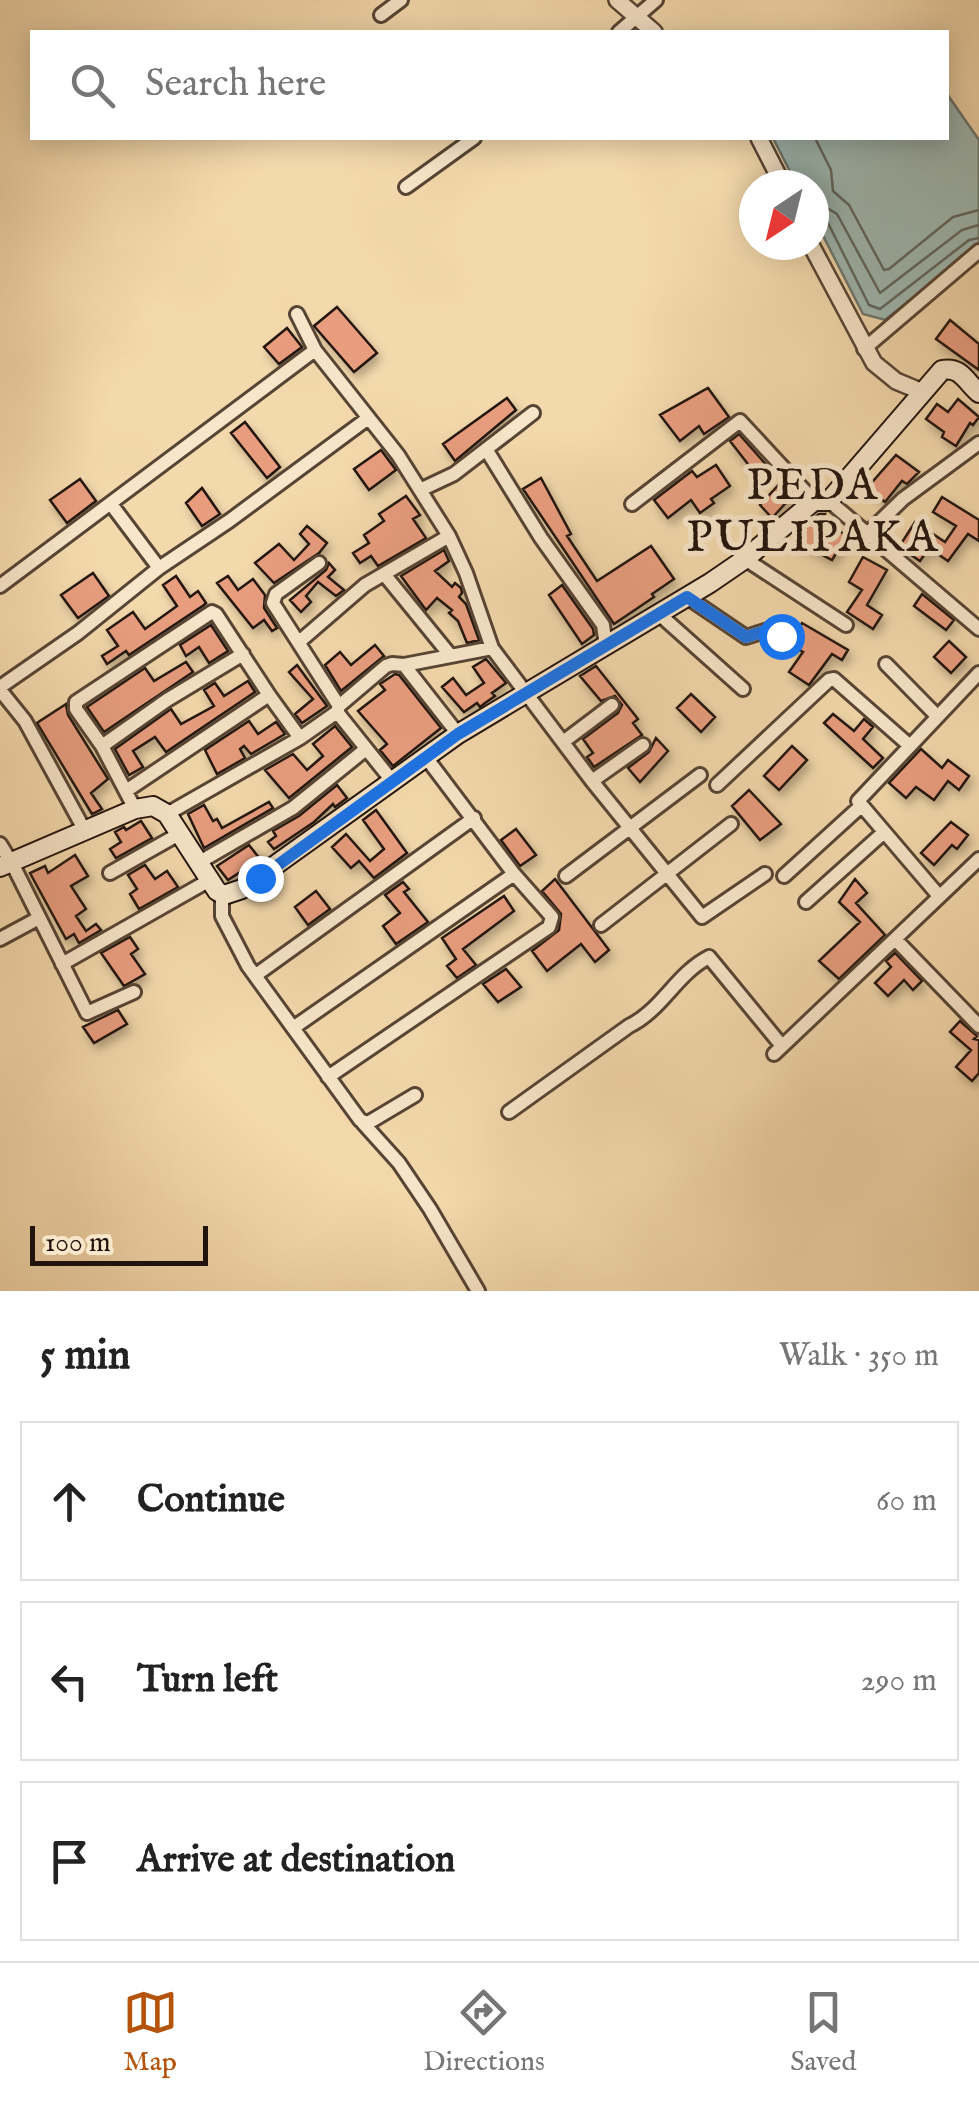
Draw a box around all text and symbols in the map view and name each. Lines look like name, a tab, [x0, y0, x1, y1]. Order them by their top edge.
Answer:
search box	[30, 30, 949, 140]
icon: search	[65, 58, 120, 113]
text: Search here	[145, 61, 326, 109]
north arrow	[739, 170, 829, 260]
district label: PEDA PULIPAKA	[686, 458, 940, 567]
route start	[759, 614, 805, 660]
route end	[238, 856, 284, 902]
scale bar	[30, 1221, 208, 1266]
text: 100 m	[45, 1226, 111, 1261]
text: 5 min	[40, 1330, 130, 1383]
text: Walk · 350 m	[779, 1336, 939, 1377]
icon: ahead	[42, 1474, 97, 1529]
text: Continue	[137, 1477, 285, 1525]
text: 60 m	[876, 1481, 937, 1522]
icon: left	[42, 1654, 97, 1709]
text: Turn left	[137, 1657, 278, 1705]
text: 290 m	[861, 1661, 937, 1702]
icon: arrive	[42, 1834, 97, 1889]
text: Arrive at destination	[137, 1837, 455, 1885]
tab: Map	[123, 1985, 178, 2080]
tab: Directions	[423, 1985, 545, 2080]
tab: Saved	[790, 1985, 856, 2080]

